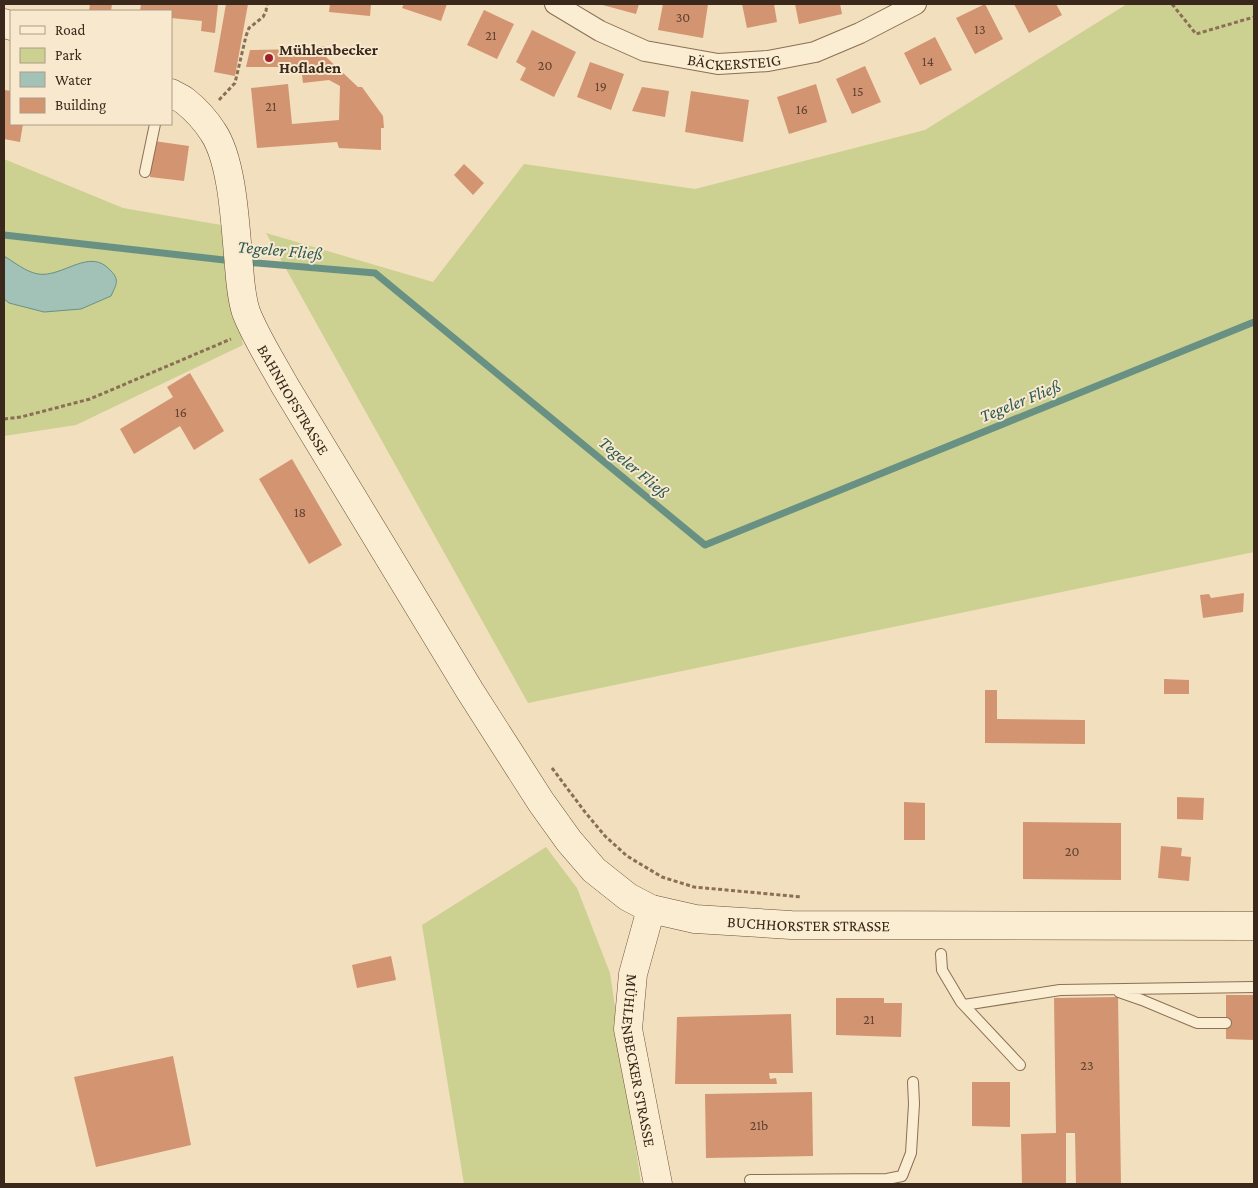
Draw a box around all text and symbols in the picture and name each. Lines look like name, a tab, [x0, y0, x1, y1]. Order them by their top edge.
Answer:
house number: 30	[676, 9, 690, 25]
legend	[10, 10, 172, 125]
house number: 13	[974, 21, 986, 37]
text: Road	[55, 22, 86, 38]
house number: 21	[485, 27, 497, 43]
place label: Mühlenbecker Hofladen	[279, 41, 379, 76]
text: Park	[55, 47, 82, 63]
street label: BÄCKERSTEIG	[686, 51, 782, 73]
marker: Mühlenbecker Hofladen	[263, 52, 275, 64]
house number: 14	[922, 53, 934, 69]
house number: 20	[538, 57, 552, 73]
text: Water	[55, 72, 92, 88]
house number: 19	[595, 78, 607, 94]
house number: 15	[852, 83, 864, 99]
text: Building	[55, 97, 106, 114]
house number: 21	[265, 98, 277, 114]
house number: 16	[796, 101, 808, 117]
water label: Tegeler Fließ	[237, 236, 324, 264]
street label: BAHNHOFSTRASSE	[254, 342, 333, 458]
water label: Tegeler Fließ	[977, 376, 1064, 426]
house number: 16	[175, 404, 187, 420]
water label: Tegeler Fließ	[595, 432, 673, 502]
house number: 18	[294, 504, 306, 520]
house number: 20	[1065, 843, 1079, 859]
street label: BUCHHORSTER STRASSE	[727, 913, 890, 934]
street label: MÜHLENBECKER STRASSE	[618, 973, 659, 1149]
house number: 21	[863, 1011, 875, 1027]
house number: 23	[1080, 1057, 1094, 1073]
house number: 21b	[750, 1117, 768, 1133]

